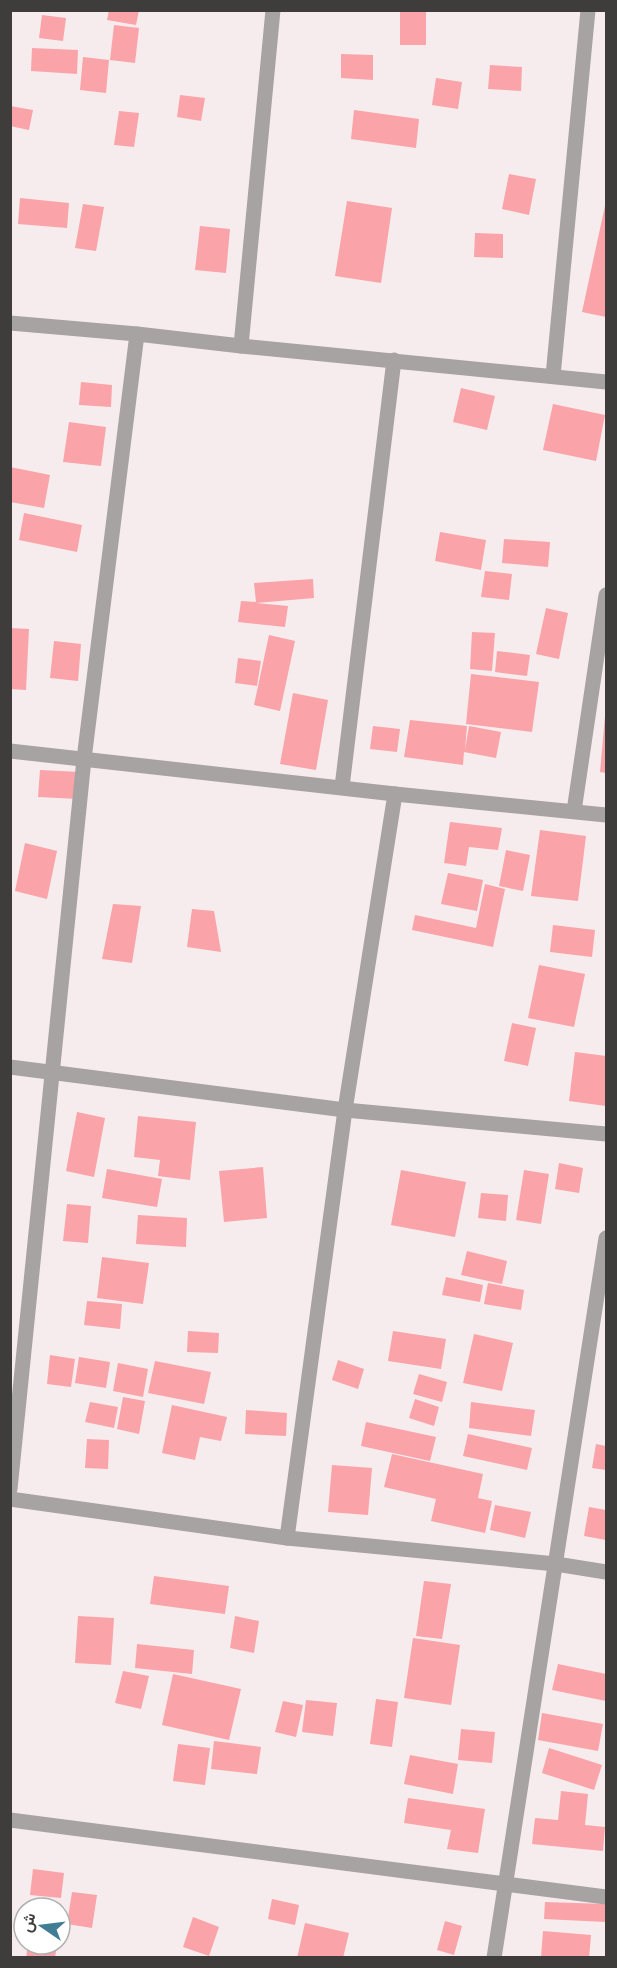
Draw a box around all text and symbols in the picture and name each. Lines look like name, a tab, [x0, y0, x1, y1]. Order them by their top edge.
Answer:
north arrow	[12, 1896, 72, 1956]
text: ش	[15, 1911, 41, 1935]

